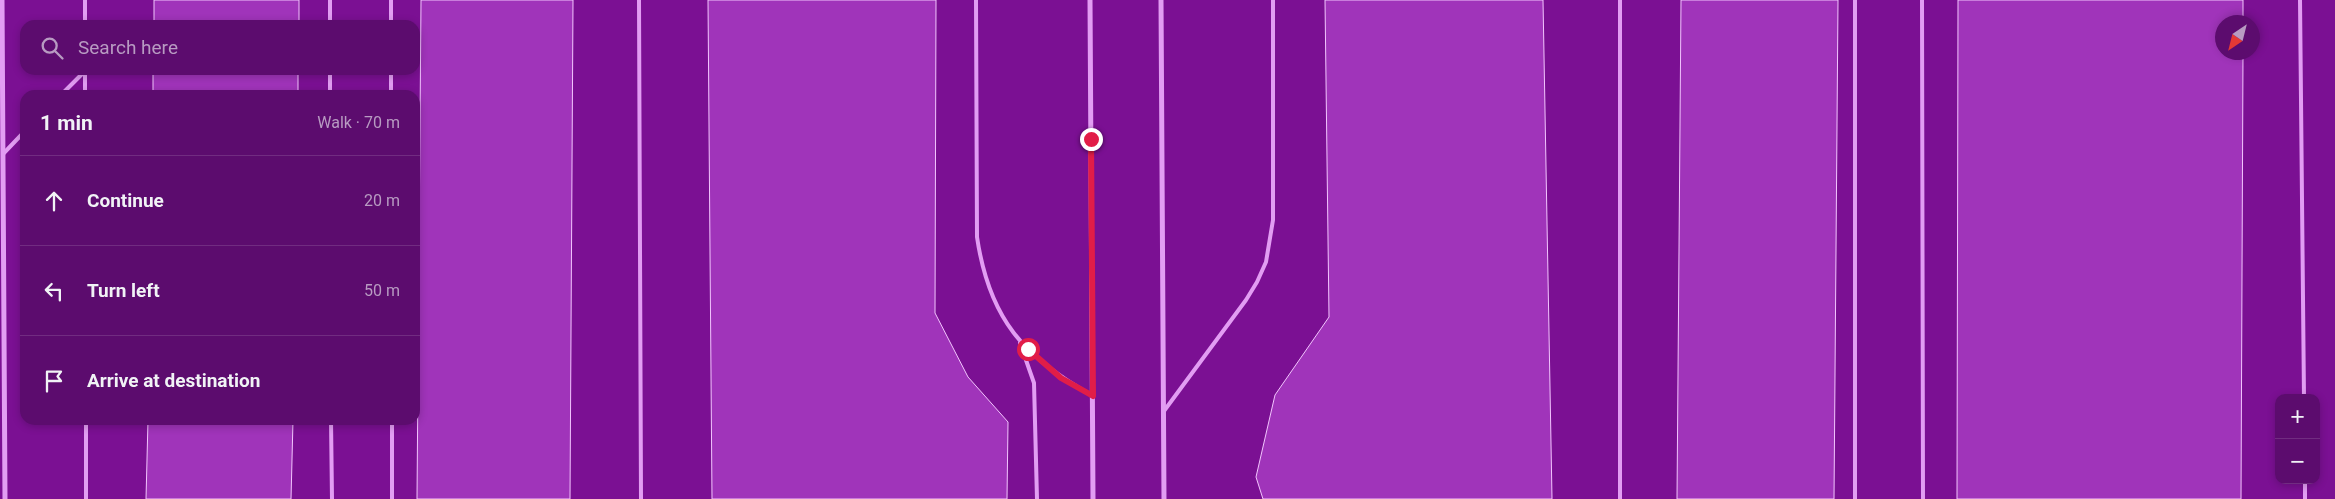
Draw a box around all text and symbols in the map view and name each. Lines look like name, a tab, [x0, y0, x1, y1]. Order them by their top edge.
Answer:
north arrow	[2215, 15, 2260, 60]
search box	[20, 20, 420, 75]
icon: search	[38, 34, 66, 62]
text: Search here	[78, 36, 178, 59]
text: 1 min	[40, 111, 93, 135]
text: Walk · 70 m	[317, 113, 400, 132]
route end	[1080, 128, 1103, 151]
icon: ahead	[40, 187, 68, 215]
text: Continue	[87, 189, 164, 212]
text: 20 m	[364, 191, 400, 210]
icon: left	[40, 277, 68, 305]
text: Turn left	[87, 279, 160, 302]
text: 50 m	[364, 281, 400, 300]
route start	[1017, 338, 1040, 361]
icon: arrive	[40, 367, 68, 395]
text: Arrive at destination	[87, 369, 260, 392]
map controls	[2275, 394, 2320, 484]
button: +	[2275, 394, 2320, 439]
button: −	[2275, 439, 2320, 484]

